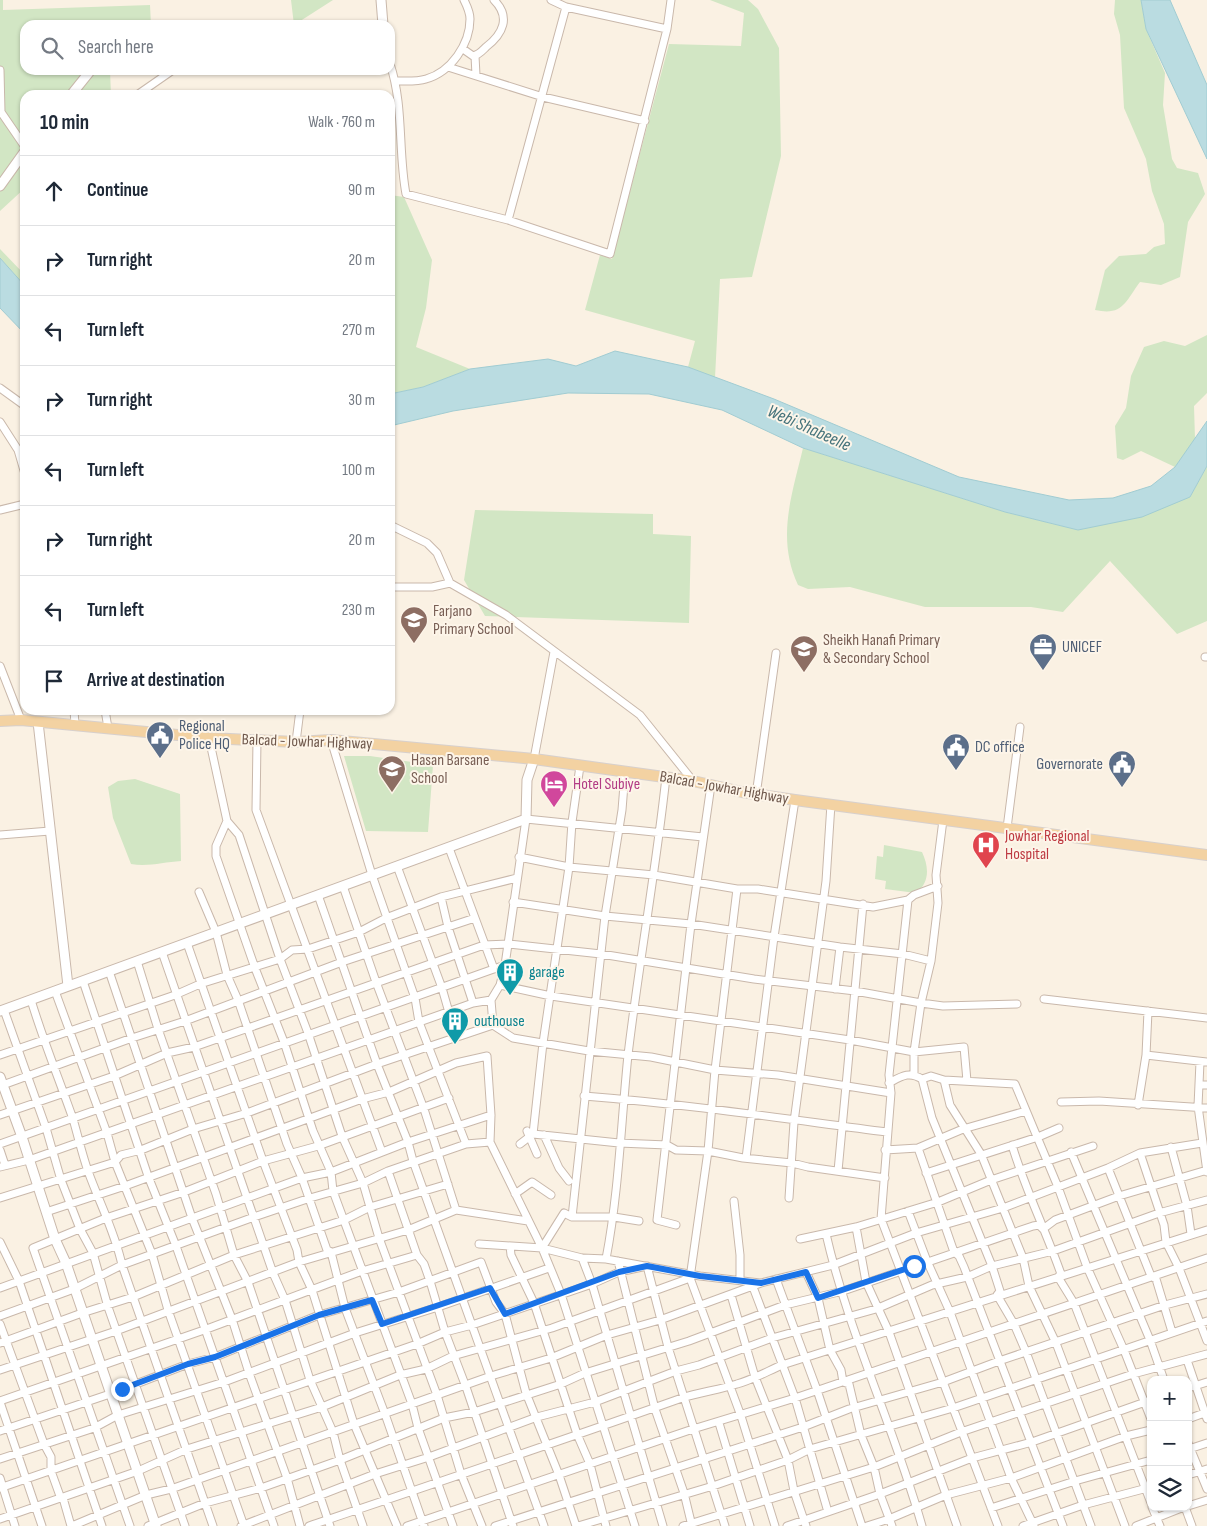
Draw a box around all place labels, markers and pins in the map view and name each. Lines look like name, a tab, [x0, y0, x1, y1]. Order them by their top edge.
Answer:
place label: Farjano Primary School	[433, 602, 514, 639]
school or university icon: Farjano Primary School	[399, 605, 429, 644]
place label: Sheikh Hanafi Primary & Secondary School	[823, 631, 940, 668]
office icon: UNICEF	[1028, 632, 1058, 671]
school or university icon: Sheikh Hanafi Primary & Secondary School	[789, 634, 819, 673]
place label: UNICEF	[1062, 638, 1102, 657]
place label: Regional Police HQ	[179, 717, 230, 754]
public building icon: Regional Police HQ	[145, 720, 175, 759]
public building icon: DC office	[941, 732, 971, 771]
place label: DC office	[975, 738, 1025, 757]
public building icon: Governorate	[1107, 749, 1137, 788]
place label: Hasan Barsane School	[411, 751, 489, 788]
school or university icon: Hasan Barsane School	[377, 754, 407, 793]
place label: Governorate	[1036, 755, 1103, 774]
hotel icon: Hotel Subiye	[539, 769, 569, 808]
place label: Hotel Subiye	[573, 775, 640, 794]
place label: Jowhar Regional Hospital	[1004, 827, 1090, 864]
hospital icon: Jowhar Regional Hospital	[971, 830, 1001, 869]
building icon: garage	[495, 957, 525, 996]
place label: garage	[529, 963, 565, 982]
building icon: outhouse	[440, 1006, 470, 1045]
place label: outhouse	[474, 1012, 525, 1031]

